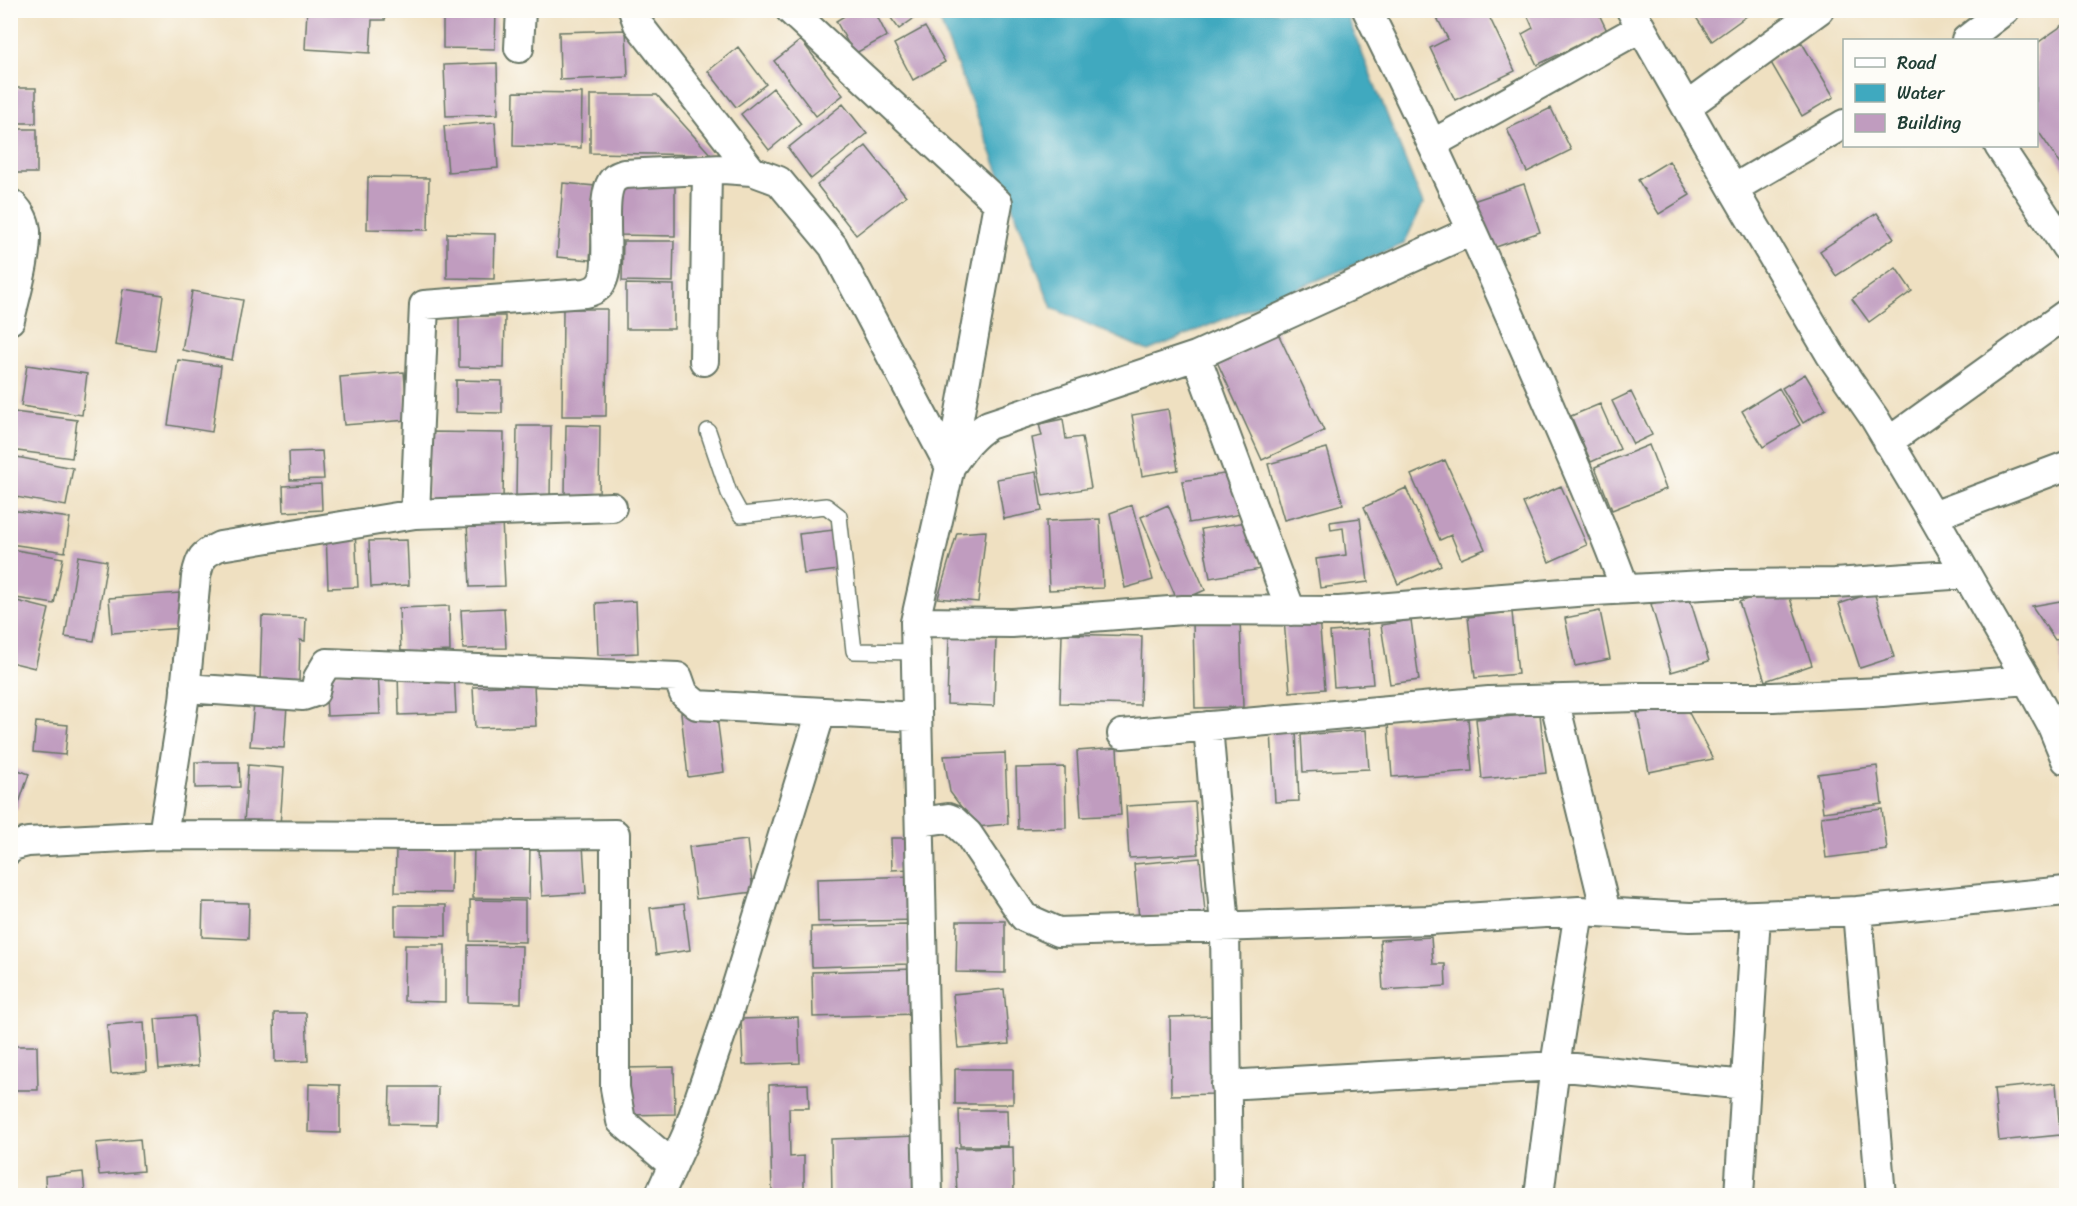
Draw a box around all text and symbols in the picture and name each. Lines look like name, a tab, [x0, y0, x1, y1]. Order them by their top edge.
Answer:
legend	[1843, 39, 2038, 147]
text: Road	[1897, 47, 1937, 79]
text: Water	[1897, 77, 1946, 109]
text: Building	[1897, 107, 1961, 139]

